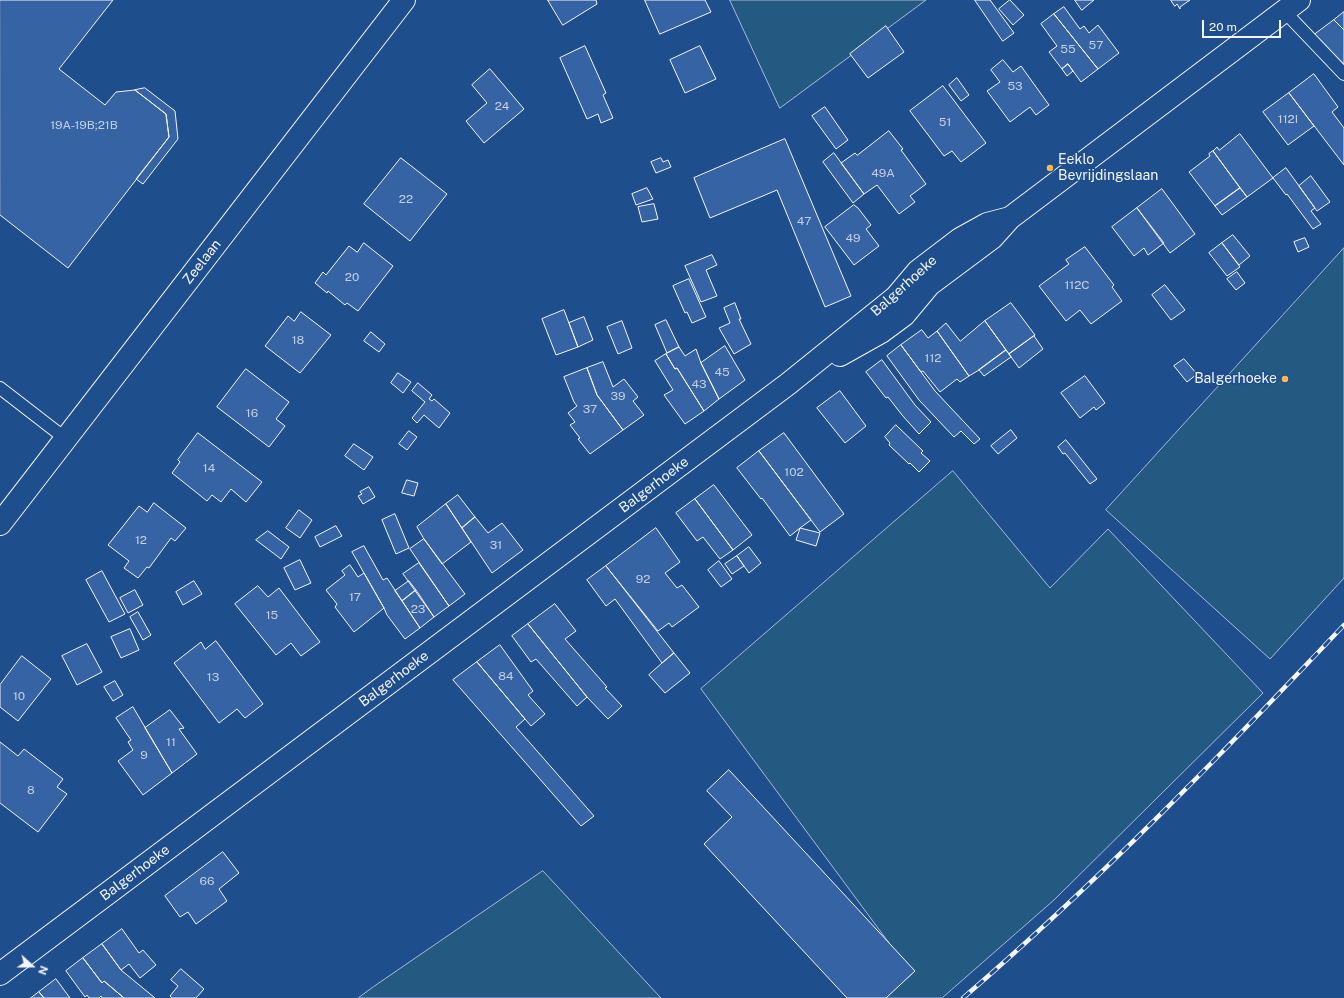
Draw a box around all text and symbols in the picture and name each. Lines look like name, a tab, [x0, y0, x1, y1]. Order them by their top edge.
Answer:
scale bar	[1204, 12, 1283, 38]
text: 20 m	[1209, 20, 1237, 34]
house number: 57	[1089, 38, 1103, 52]
house number: 55	[1060, 42, 1076, 56]
house number: 53	[1007, 79, 1023, 93]
house number: 24	[495, 99, 509, 113]
house number: 112I	[1278, 112, 1298, 126]
house number: 51	[939, 115, 951, 129]
house number: 19A-19B;21B	[50, 118, 118, 132]
place label: Eeklo Bevrijdingslaan	[1058, 152, 1158, 184]
marker: Eeklo Bevrijdingslaan	[1045, 163, 1055, 173]
house number: 49A	[871, 166, 895, 180]
house number: 22	[399, 192, 413, 206]
house number: 47	[797, 214, 811, 228]
house number: 49	[845, 231, 861, 245]
street label: Zeelaan	[179, 236, 225, 288]
street label: Balgerhoeke	[868, 252, 940, 320]
house number: 20	[345, 270, 359, 284]
house number: 112C	[1064, 278, 1090, 292]
house number: 18	[292, 333, 304, 347]
house number: 112	[925, 351, 941, 365]
house number: 45	[714, 365, 730, 379]
place label: Balgerhoeke	[1194, 371, 1277, 387]
marker: Balgerhoeke	[1280, 374, 1290, 384]
house number: 43	[691, 377, 707, 391]
house number: 39	[611, 389, 625, 403]
house number: 37	[583, 402, 597, 416]
house number: 16	[246, 406, 258, 420]
street label: Balgerhoeke	[616, 453, 692, 517]
house number: 14	[203, 461, 215, 475]
house number: 102	[784, 465, 804, 479]
house number: 12	[135, 533, 147, 547]
house number: 31	[490, 538, 502, 552]
house number: 92	[636, 572, 650, 586]
house number: 17	[349, 590, 361, 604]
house number: 23	[411, 602, 425, 616]
house number: 15	[266, 608, 278, 622]
street label: Balgerhoeke	[356, 647, 432, 711]
house number: 84	[498, 669, 514, 683]
house number: 13	[207, 670, 219, 684]
house number: 10	[13, 689, 25, 703]
house number: 11	[166, 735, 176, 749]
house number: 9	[140, 748, 148, 762]
house number: 8	[27, 783, 35, 797]
street label: Balgerhoeke	[97, 841, 173, 905]
house number: 66	[200, 874, 214, 888]
north arrow	[12, 946, 52, 986]
text: N	[36, 964, 50, 976]

